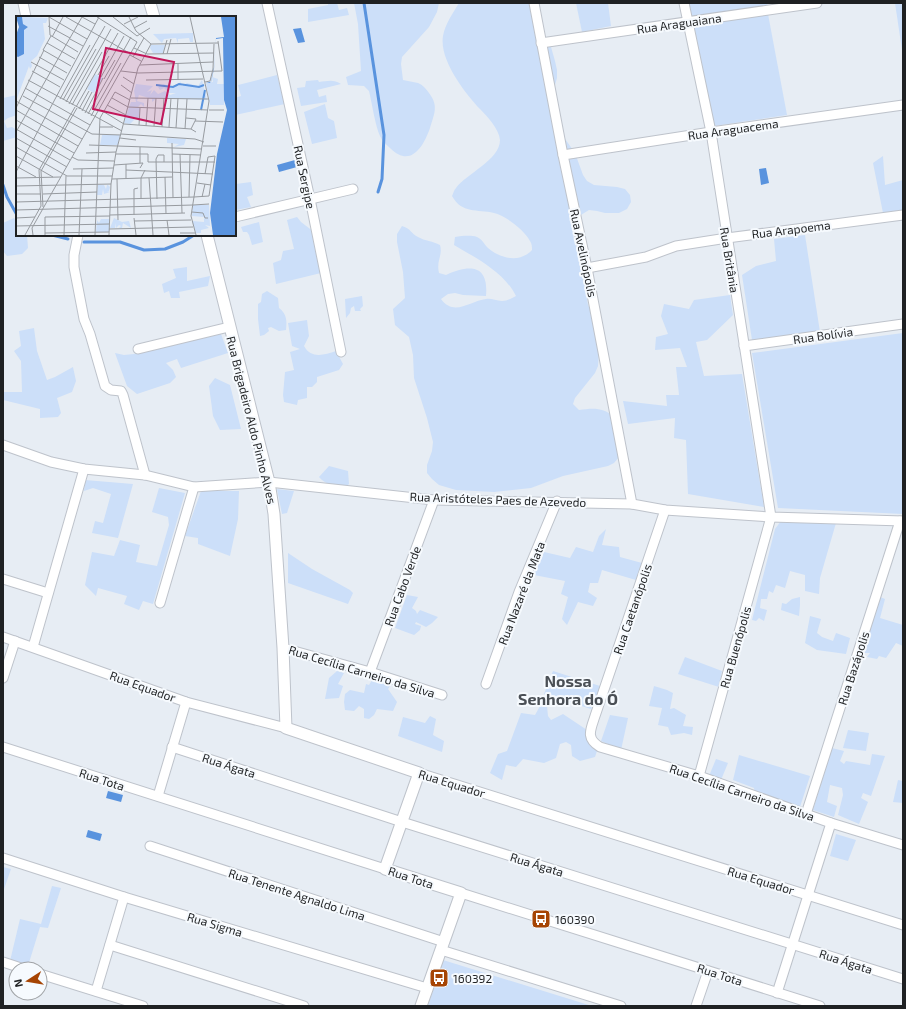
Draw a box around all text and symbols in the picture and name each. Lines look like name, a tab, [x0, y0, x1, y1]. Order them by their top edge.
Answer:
street label: Rua Araguaiana	[636, 10, 722, 36]
inset map	[16, 16, 236, 236]
street label: Rua Araguacema	[687, 116, 779, 142]
street label: Rua Sergipe	[291, 144, 319, 210]
street label: Rua Avelinópolis	[568, 208, 600, 298]
street label: Rua Arapoema	[751, 217, 831, 241]
street label: Rua Britânia	[718, 226, 742, 294]
street label: Rua Bolívia	[792, 324, 854, 346]
street label: Rua Brigadeiro Aldo Pinho Alves	[224, 335, 280, 505]
street label: Rua Aristóteles Paes de Azevedo	[409, 489, 587, 509]
street label: Rua Nazaré da Mata	[495, 539, 547, 647]
street label: Rua Cabo Verde	[381, 544, 423, 628]
street label: Rua Caetanópolis	[610, 562, 654, 656]
street label: Rua Buenópolis	[717, 604, 753, 690]
street label: Rua Bazápolis	[834, 629, 872, 707]
street label: Rua Cecília Carneiro da Silva	[287, 642, 437, 700]
street label: Rua Equador	[108, 668, 178, 704]
district label: Nossa Senhora do Ó	[518, 671, 618, 708]
street label: Rua Ágata	[201, 750, 257, 780]
street label: Rua Cecília Carneiro da Silva	[668, 761, 816, 823]
street label: Rua Tota	[78, 765, 126, 793]
street label: Rua Equador	[417, 766, 487, 800]
street label: Rua Ágata	[509, 849, 565, 879]
street label: Rua Tota	[387, 863, 435, 891]
street label: Rua Equador	[726, 863, 796, 897]
street label: Rua Tenente Agnaldo Lima	[227, 865, 367, 923]
bus stop icon: 160390	[530, 908, 552, 930]
street label: Rua Sigma	[186, 909, 244, 939]
place label: 160390	[555, 912, 595, 926]
street label: Rua Ágata	[818, 946, 874, 976]
street label: Rua Tota	[696, 960, 744, 988]
north arrow	[8, 961, 48, 1001]
bus stop icon: 160392	[428, 967, 450, 989]
place label: 160392	[453, 971, 492, 985]
text: N	[11, 978, 25, 988]

